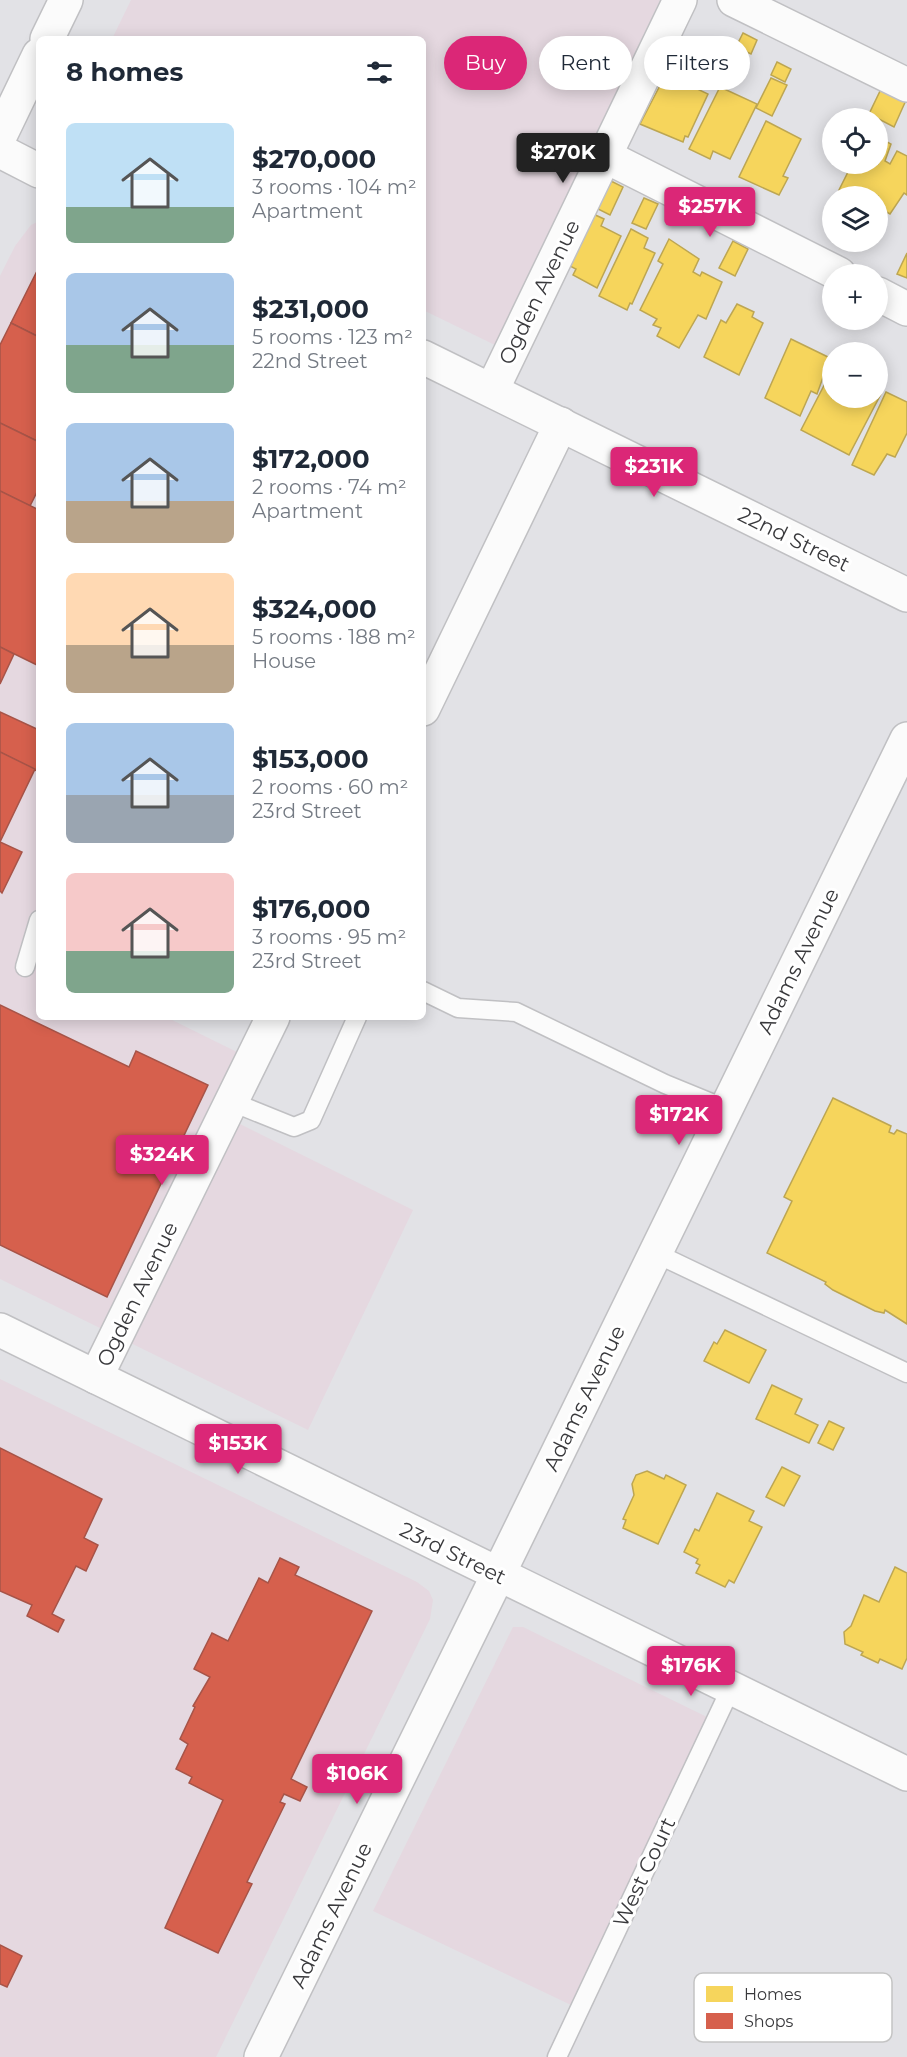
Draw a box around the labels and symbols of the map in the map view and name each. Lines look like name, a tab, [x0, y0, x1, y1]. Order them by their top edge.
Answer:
pin: $270K	[521, 133, 605, 184]
pin: $257K	[668, 187, 752, 238]
street label: Ogden Avenue	[493, 216, 585, 368]
pin: $231K	[612, 447, 696, 498]
street label: 22nd Street	[734, 501, 854, 577]
street label: Adams Avenue	[752, 884, 844, 1038]
pin: $172K	[637, 1095, 721, 1146]
pin: $324K	[120, 1135, 204, 1186]
street label: Ogden Avenue	[91, 1218, 183, 1370]
street label: Adams Avenue	[538, 1321, 630, 1475]
pin: $153K	[196, 1424, 280, 1475]
street label: 23rd Street	[396, 1517, 510, 1589]
pin: $176K	[649, 1646, 733, 1697]
pin: $106K	[315, 1754, 399, 1805]
street label: West Court	[608, 1813, 680, 1931]
street label: Adams Avenue	[285, 1838, 377, 1992]
legend	[694, 1973, 892, 2042]
text: Homes	[744, 1985, 802, 2004]
text: Shops	[744, 2012, 794, 2031]

